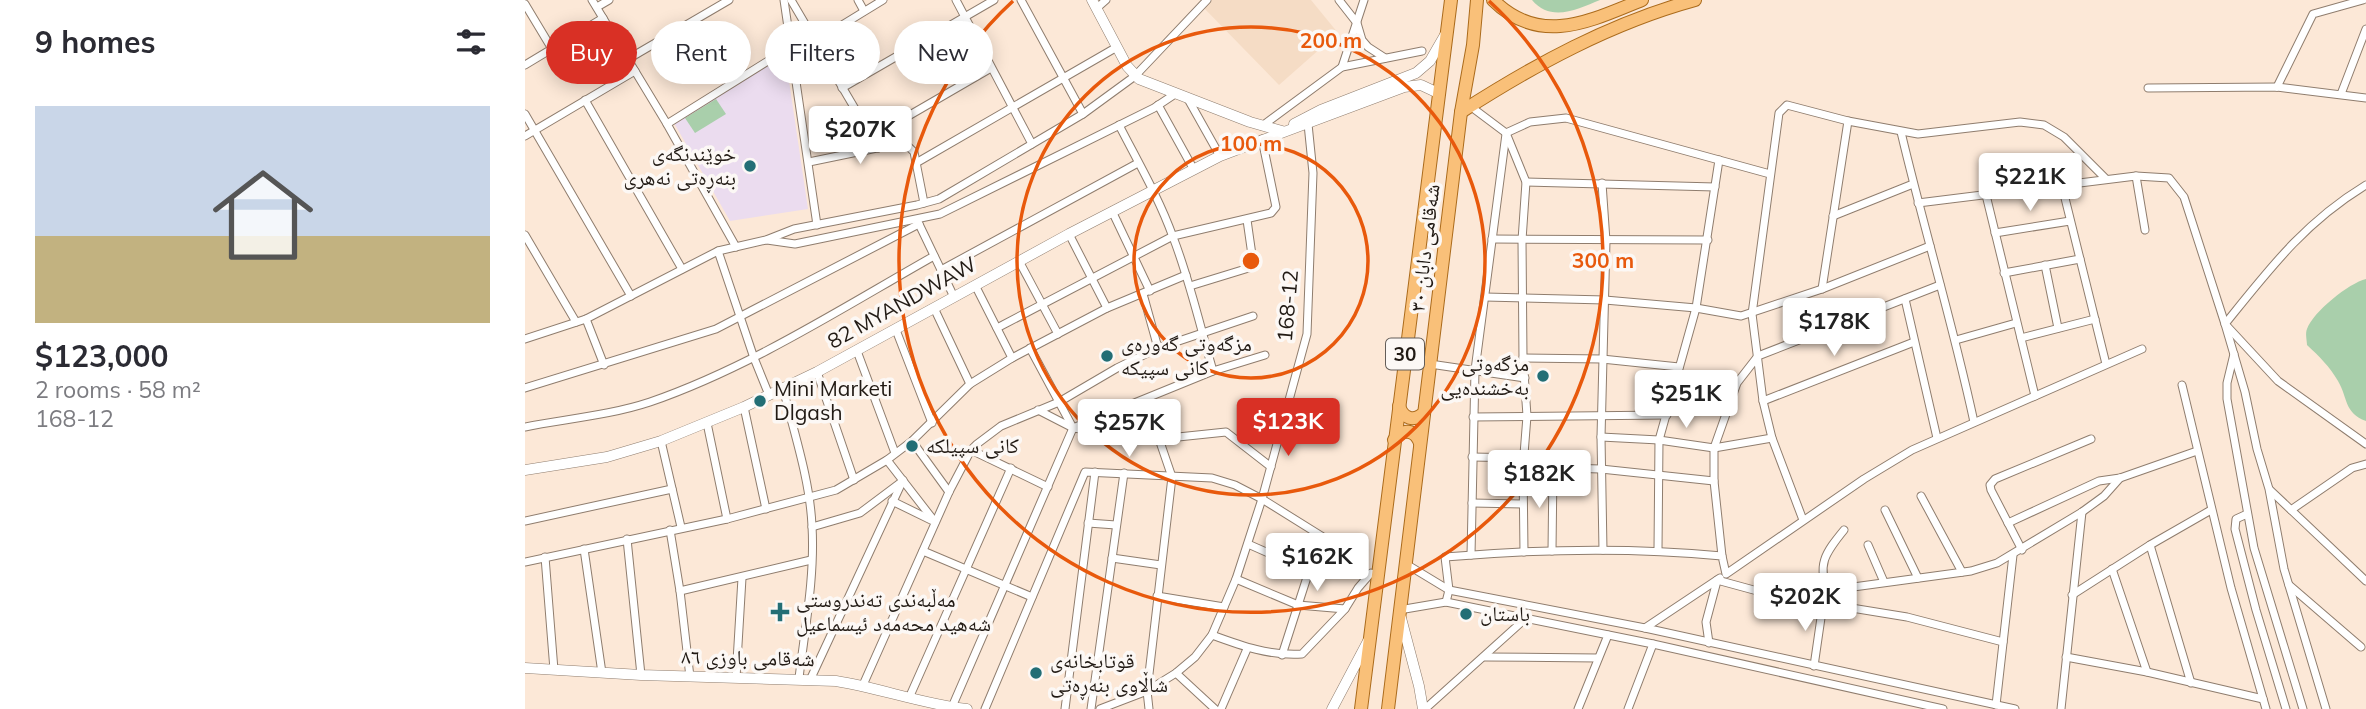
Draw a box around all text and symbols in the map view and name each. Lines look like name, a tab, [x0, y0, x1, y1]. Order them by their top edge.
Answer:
chip: Buy	[546, 21, 637, 84]
chip: Rent	[651, 21, 751, 84]
chip: Filters	[765, 21, 880, 84]
chip: New	[894, 21, 993, 84]
text: 9 homes	[35, 23, 156, 61]
icon: filters	[452, 23, 490, 61]
text: 200 m	[1300, 27, 1362, 53]
pin: $207K	[811, 106, 909, 166]
text: $207K	[825, 114, 895, 143]
text: 100 m	[1220, 130, 1282, 156]
place label: خوێندنگەی بنەڕەتی نەهری	[623, 140, 736, 194]
icon: home	[200, 152, 326, 278]
pin: $221K	[1981, 154, 2079, 213]
marker: خوێندنگەی بنەڕەتی نەهری	[742, 158, 758, 174]
text: $221K	[1995, 161, 2065, 190]
street label: شەقامی دابان ٣٠	[1403, 183, 1446, 313]
text: 300 m	[1572, 247, 1634, 273]
centre of rings	[1239, 249, 1263, 273]
street label: 82 MYANDWAW	[822, 250, 981, 354]
street label: 168-12	[1271, 269, 1303, 343]
pin: $178K	[1785, 298, 1883, 358]
text: $178K	[1799, 306, 1869, 335]
place label: مزگەوتی گەورەی کانی سپیکە	[1121, 330, 1252, 381]
text: $123,000	[35, 337, 168, 375]
road number: 30	[1386, 338, 1424, 370]
marker: مزگەوتی گەورەی کانی سپیکە	[1099, 348, 1115, 364]
place label: مزگەوتی بەخشندەیی	[1440, 350, 1529, 401]
marker: مزگەوتی بەخشندەیی	[1535, 368, 1551, 384]
pin: $251K	[1637, 370, 1735, 430]
text: 2 rooms · 58 m²	[35, 375, 201, 404]
place label: Mini Marketi Dlgash	[774, 375, 892, 425]
text: $251K	[1651, 378, 1721, 407]
marker: Mini Marketi Dlgash	[752, 393, 768, 409]
pin: $123K	[1239, 398, 1337, 458]
pin: $257K	[1080, 400, 1178, 459]
text: 168-12	[35, 404, 114, 433]
text: $123K	[1253, 406, 1323, 435]
text: $257K	[1094, 407, 1164, 436]
place label: کانی سپیلکە	[926, 432, 1019, 459]
marker: کانی سپیلکە	[904, 438, 920, 454]
pin: $182K	[1490, 450, 1588, 510]
text: $182K	[1504, 458, 1574, 487]
pin: $162K	[1268, 534, 1366, 593]
text: $162K	[1282, 541, 1352, 570]
pin: $202K	[1756, 574, 1854, 633]
text: $202K	[1770, 581, 1840, 610]
place label: مەڵبەندی تەندروستی شەهید محەمەد ئیسماعیل	[796, 586, 991, 637]
place label: باستان	[1480, 600, 1530, 626]
marker: مەڵبەندی تەندروستی شەهید محەمەد ئیسماعیل	[770, 602, 790, 622]
marker: باستان	[1458, 606, 1474, 622]
street label: شەقامی باوزی ٨٦	[681, 643, 815, 672]
place label: قوتابخانەی شاڵاوی بنەڕەتی	[1050, 647, 1168, 701]
marker: قوتابخانەی شاڵاوی بنەڕەتی	[1028, 665, 1044, 681]

